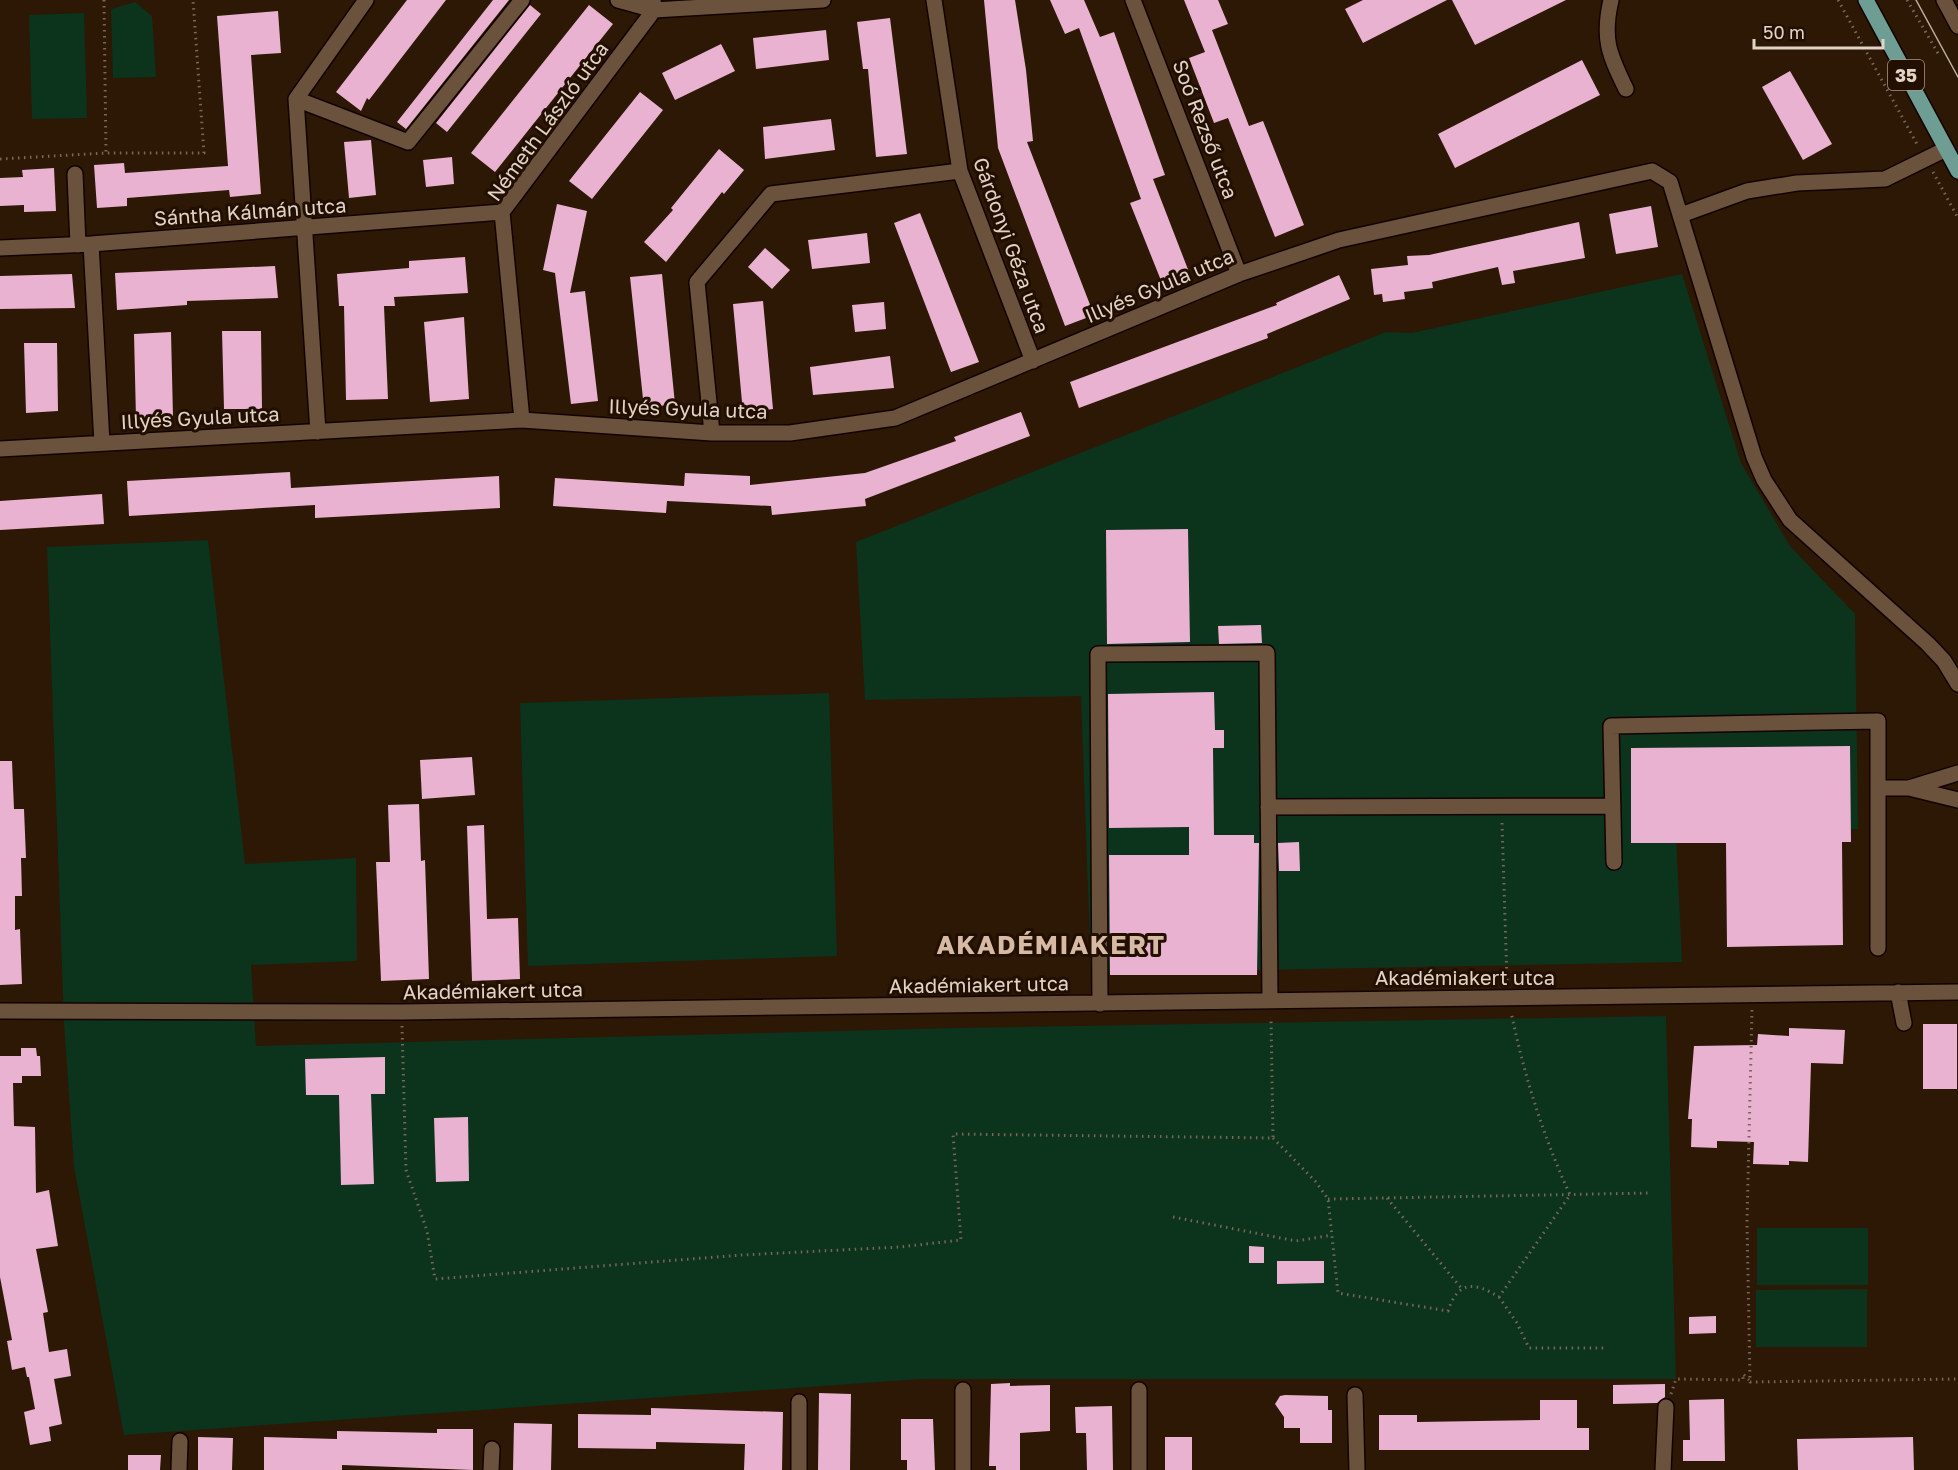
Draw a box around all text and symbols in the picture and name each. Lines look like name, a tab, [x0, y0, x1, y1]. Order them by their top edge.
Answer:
scale bar	[1754, 12, 1883, 50]
text: 50 m	[1763, 21, 1805, 43]
street label: Németh László utca	[481, 37, 613, 205]
street label: Soó Rezső utca	[1168, 56, 1244, 202]
road number: 35	[1888, 60, 1924, 90]
street label: Gárdonyi Géza utca	[969, 154, 1055, 336]
street label: Sántha Kálmán utca	[153, 192, 347, 230]
street label: Illyés Gyula utca	[1081, 243, 1237, 327]
street label: Illyés Gyula utca	[608, 393, 768, 423]
street label: Illyés Gyula utca	[120, 401, 280, 433]
district label: AKADÉMIAKERT	[936, 929, 1166, 960]
street label: Akadémiakert utca	[1375, 965, 1555, 989]
street label: Akadémiakert utca	[889, 970, 1069, 998]
street label: Akadémiakert utca	[403, 976, 583, 1004]

